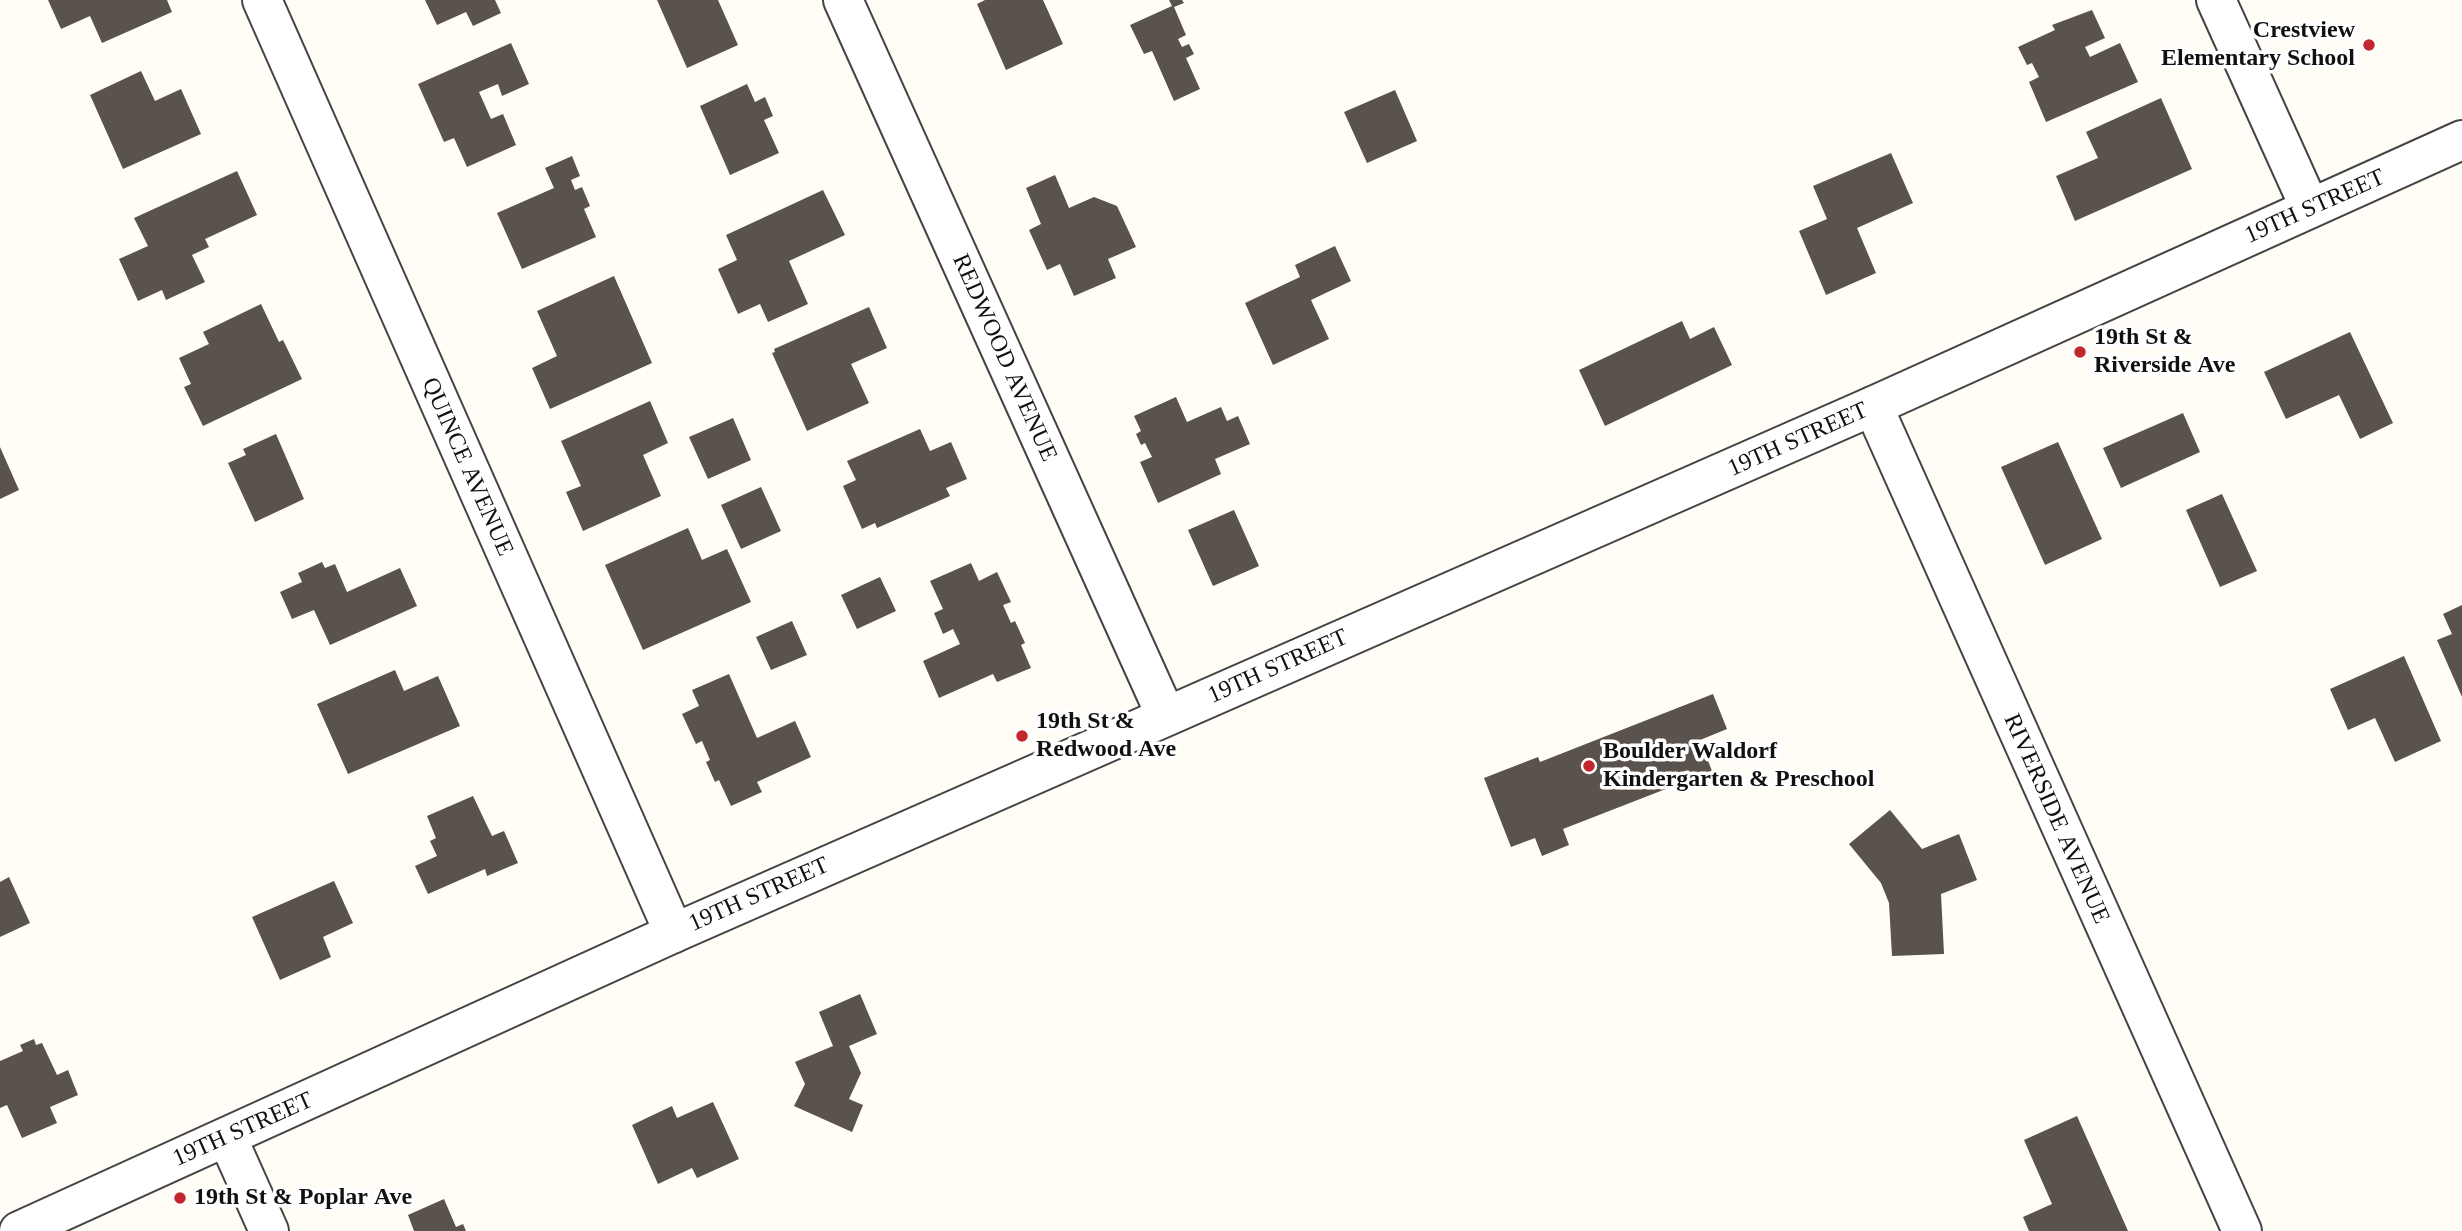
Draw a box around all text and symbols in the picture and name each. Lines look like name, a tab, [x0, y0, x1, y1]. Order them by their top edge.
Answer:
place label: Crestview Elementary School	[2161, 17, 2355, 73]
marker: Crestview Elementary School	[2361, 37, 2377, 53]
street label: 19TH STREET	[2241, 163, 2389, 251]
street label: REDWOOD AVENUE	[945, 250, 1063, 466]
place label: 19th St & Riverside Ave	[2094, 324, 2236, 380]
marker: 19th St & Riverside Ave	[2072, 344, 2088, 360]
street label: QUINCE AVENUE	[415, 373, 519, 561]
street label: 19TH STREET	[1724, 396, 1872, 484]
street label: 19TH STREET	[1204, 623, 1352, 711]
place label: 19th St & Redwood Ave	[1036, 708, 1176, 764]
street label: RIVERSIDE AVENUE	[1997, 710, 2115, 928]
marker: 19th St & Redwood Ave	[1014, 728, 1030, 744]
place label: Boulder Waldorf Kindergarten & Preschool	[1603, 738, 1875, 794]
marker: Boulder Waldorf Kindergarten & Preschool	[1581, 758, 1597, 774]
street label: 19TH STREET	[685, 851, 833, 939]
street label: 19TH STREET	[169, 1086, 317, 1174]
place label: 19th St & Poplar Ave	[194, 1184, 412, 1212]
marker: 19th St & Poplar Ave	[172, 1190, 188, 1206]

